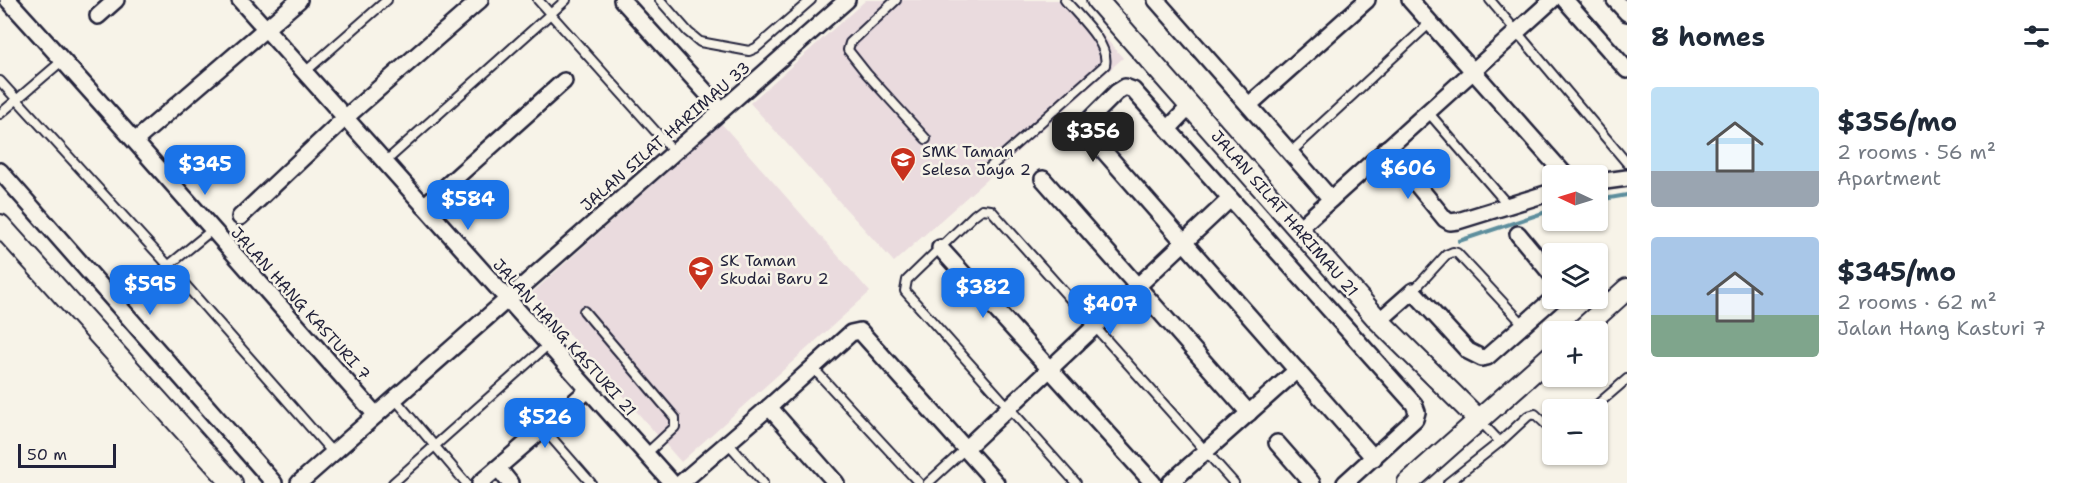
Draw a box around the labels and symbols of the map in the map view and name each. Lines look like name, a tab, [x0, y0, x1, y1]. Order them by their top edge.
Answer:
street label: JALAN SILAT HARIMAU 33	[576, 57, 755, 216]
pin: $356	[1057, 112, 1129, 163]
street label: JALAN SILAT HARIMAU 21	[1207, 126, 1363, 301]
place label: SMK Taman Selesa Jaya 2	[922, 141, 1031, 180]
pin: $345	[169, 145, 241, 196]
school or university icon: SMK Taman Selesa Jaya 2	[888, 145, 918, 183]
pin: $606	[1372, 149, 1444, 200]
north arrow	[1542, 165, 1608, 231]
pin: $584	[432, 180, 504, 231]
street label: JALAN HANG KASTURI 7	[226, 222, 375, 384]
place label: SK Taman Skudai Baru 2	[720, 250, 829, 289]
street label: JALAN HANG KASTURI 21	[488, 254, 641, 420]
school or university icon: SK Taman Skudai Baru 2	[686, 254, 716, 292]
pin: $595	[114, 265, 186, 316]
pin: $382	[947, 268, 1019, 319]
pin: $407	[1074, 285, 1146, 336]
pin: $526	[509, 398, 581, 449]
scale bar	[18, 441, 116, 468]

